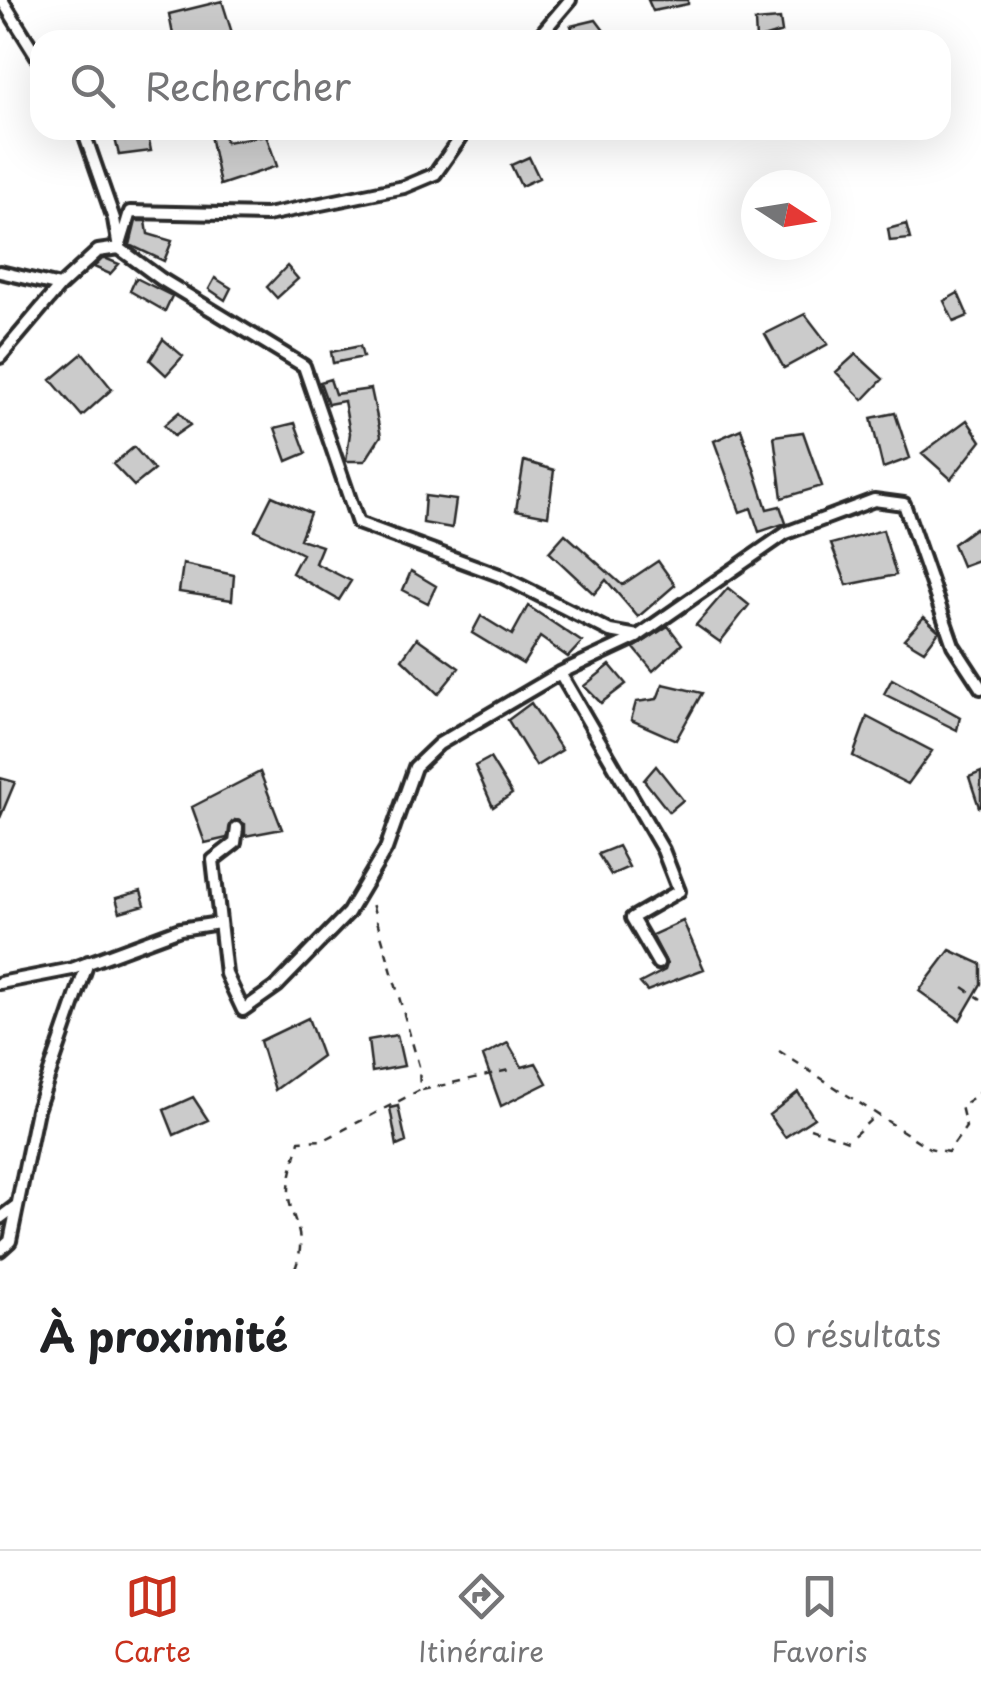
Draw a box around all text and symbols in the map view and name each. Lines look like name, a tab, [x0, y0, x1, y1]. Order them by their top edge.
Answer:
search box	[30, 30, 951, 140]
text: Rechercher	[145, 57, 351, 114]
icon: search	[65, 58, 120, 113]
north arrow	[741, 170, 831, 260]
text: À proximité	[40, 1303, 288, 1366]
text: 0 résultats	[773, 1310, 941, 1358]
tab: Carte	[114, 1569, 191, 1672]
tab: Itinéraire	[418, 1569, 544, 1672]
tab: Favoris	[771, 1569, 867, 1672]

